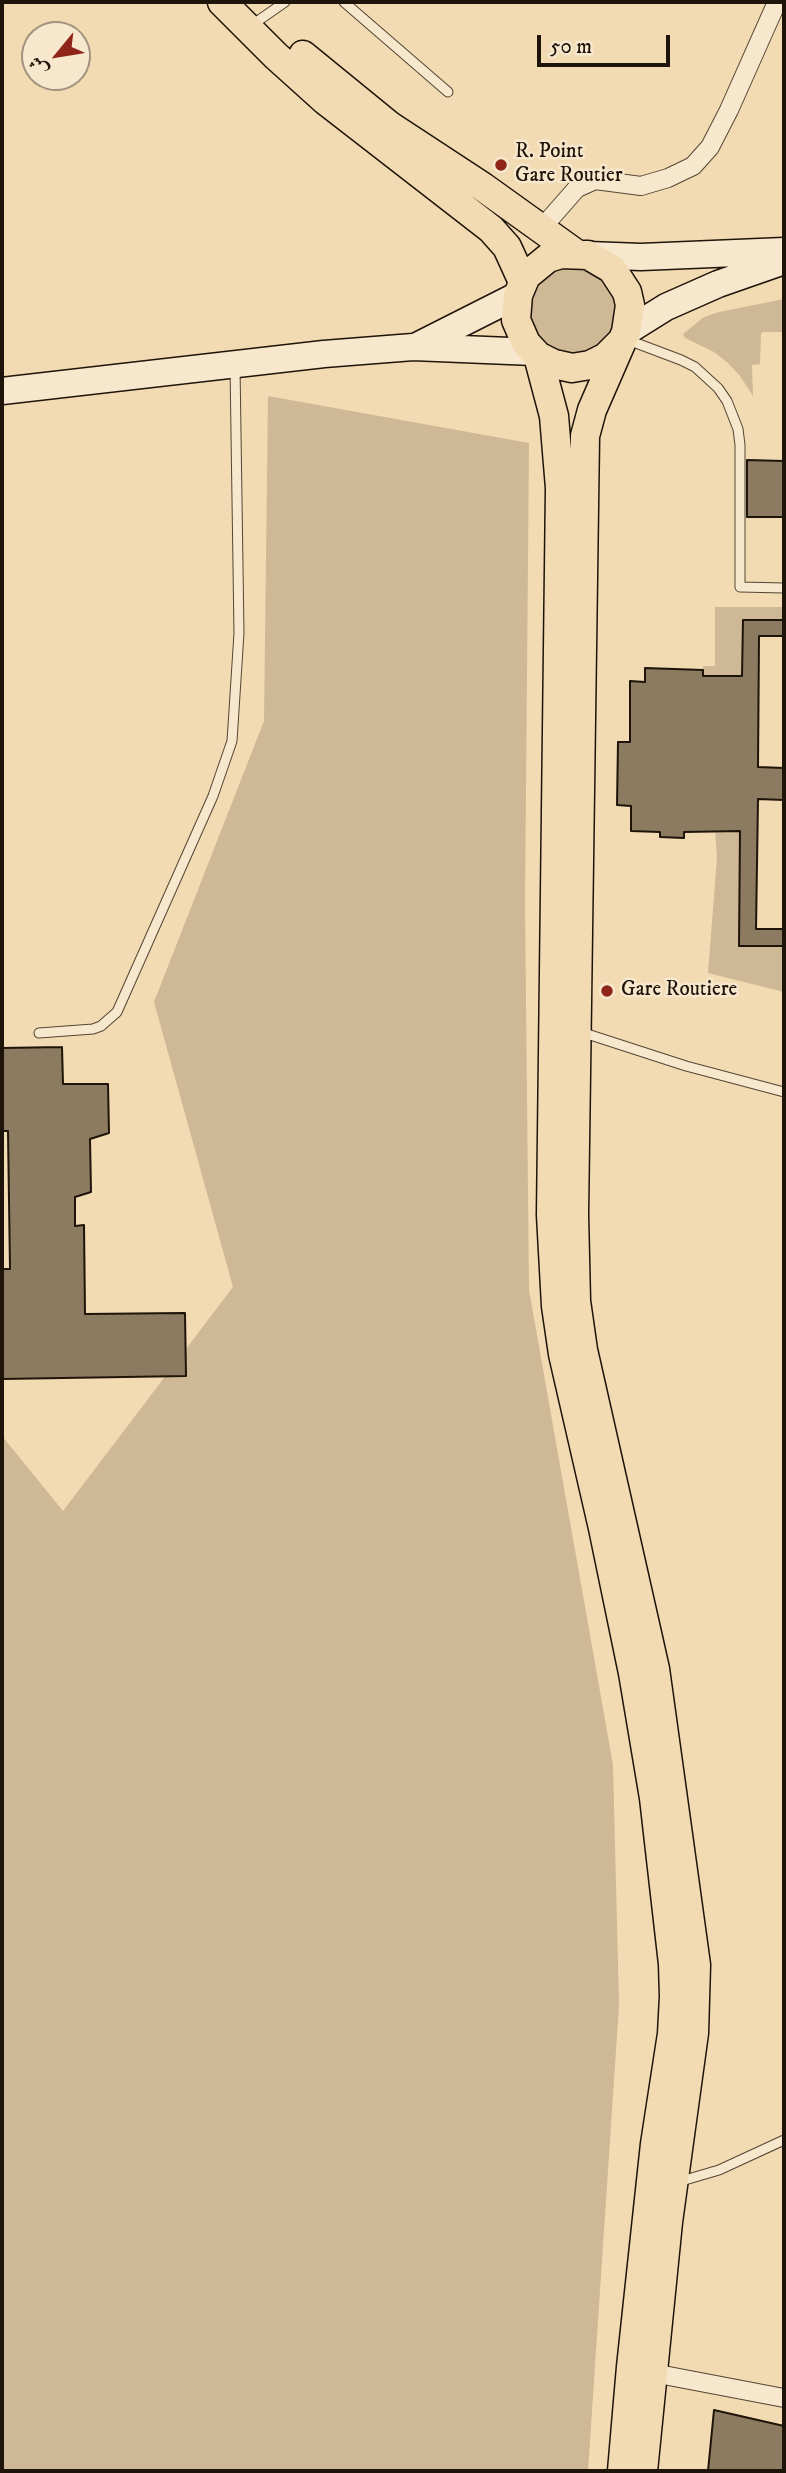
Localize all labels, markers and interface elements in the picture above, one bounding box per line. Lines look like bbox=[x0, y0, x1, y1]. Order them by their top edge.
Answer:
north arrow bbox=[21, 21, 91, 91]
scale bar bbox=[541, 21, 674, 65]
text: 50 m bbox=[550, 34, 592, 60]
text: ش bbox=[24, 52, 54, 80]
place label: R. Point Gare Routier bbox=[515, 140, 622, 190]
marker: R. Point Gare Routier bbox=[493, 157, 509, 173]
place label: Gare Routiere bbox=[621, 978, 737, 1004]
marker: Gare Routiere bbox=[599, 983, 615, 999]

